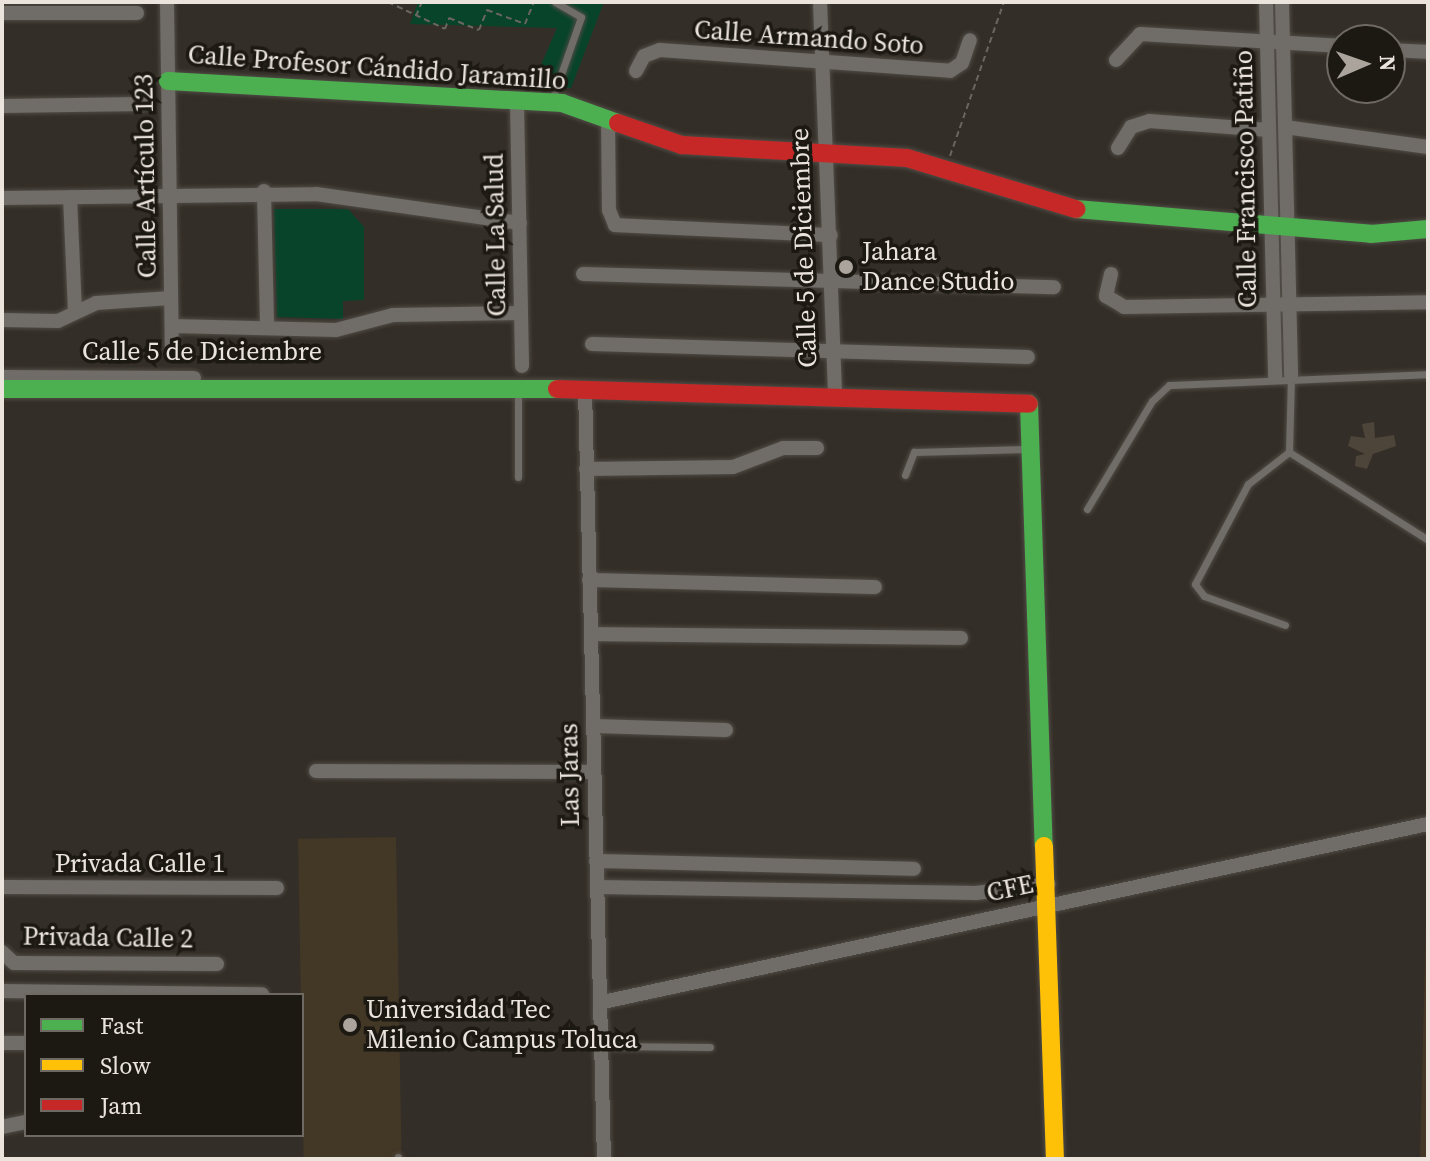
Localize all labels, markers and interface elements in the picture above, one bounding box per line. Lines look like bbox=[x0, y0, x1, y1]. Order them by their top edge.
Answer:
street label: Calle Armando Soto bbox=[693, 14, 925, 62]
north arrow bbox=[1326, 24, 1406, 104]
street label: Calle Profesor Cándido Jaramillo bbox=[187, 39, 567, 97]
street label: Calle Francisco Patiño bbox=[1228, 50, 1264, 308]
text: N bbox=[1373, 55, 1403, 72]
street label: Calle Artículo 123 bbox=[129, 74, 163, 278]
street label: Calle 5 de Diciembre bbox=[784, 128, 824, 368]
street label: Calle La Salud bbox=[479, 153, 513, 317]
place label: Jahara Dance Studio bbox=[862, 236, 1014, 298]
marker: Jahara Dance Studio bbox=[837, 258, 855, 276]
street label: Calle 5 de Diciembre bbox=[82, 336, 322, 368]
street label: Las Jaras bbox=[553, 723, 587, 827]
street label: Privada Calle 1 bbox=[55, 848, 225, 880]
street label: CFE bbox=[984, 869, 1036, 909]
street label: Privada Calle 2 bbox=[22, 921, 194, 955]
legend bbox=[24, 993, 304, 1137]
place label: Universidad Tec Milenio Campus Toluca bbox=[366, 994, 638, 1056]
text: Fast bbox=[100, 1009, 143, 1042]
marker: Universidad Tec Milenio Campus Toluca bbox=[341, 1016, 359, 1034]
text: Slow bbox=[100, 1049, 151, 1082]
text: Jam bbox=[100, 1089, 142, 1122]

